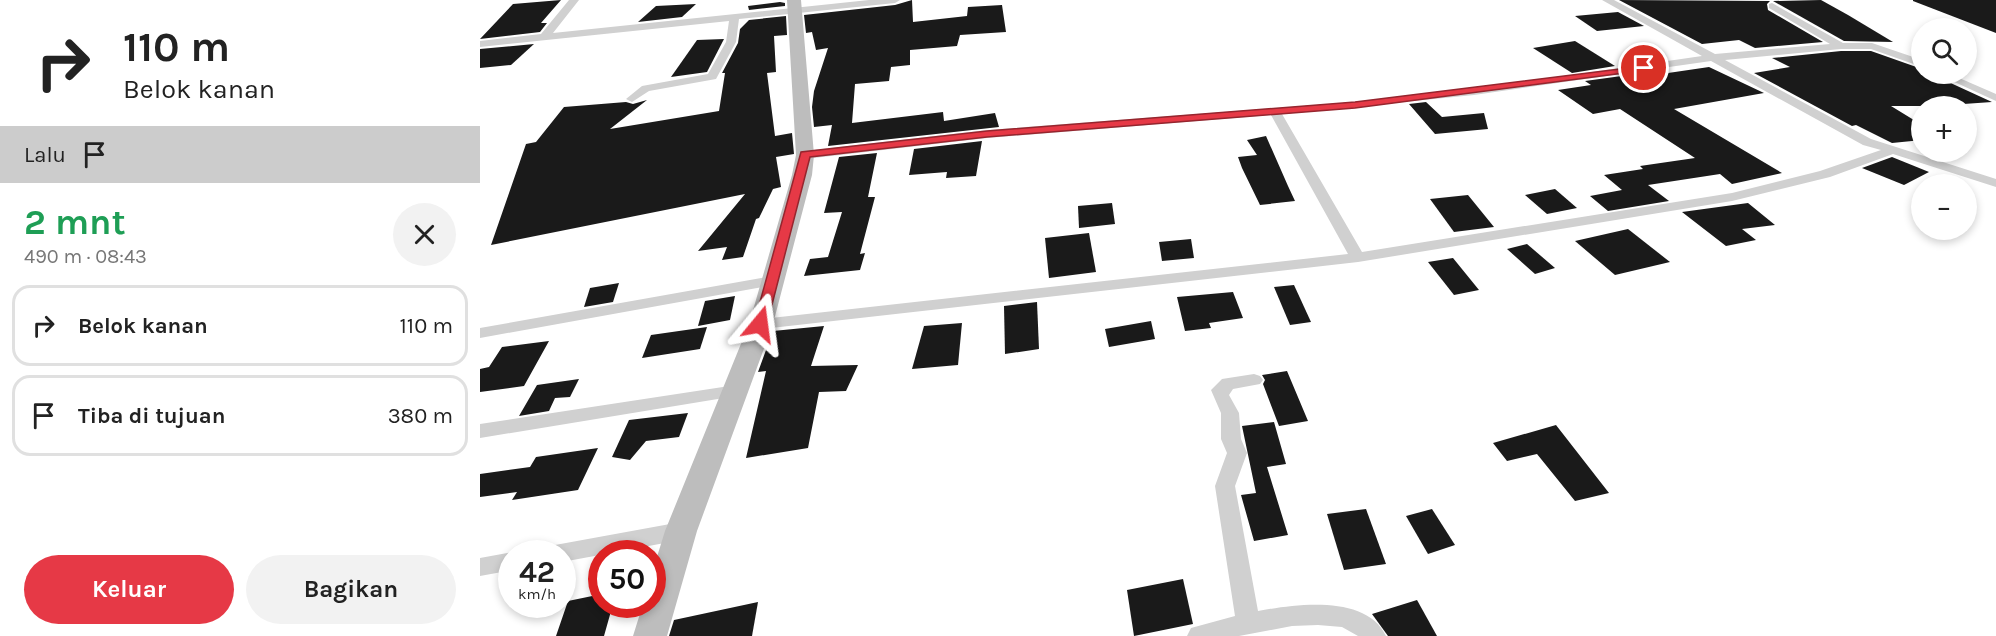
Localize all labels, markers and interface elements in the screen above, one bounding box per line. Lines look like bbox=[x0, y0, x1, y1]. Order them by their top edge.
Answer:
map controls bbox=[1911, 18, 1977, 240]
button: search bbox=[1911, 18, 1977, 84]
text: 110 m bbox=[123, 22, 230, 72]
icon: right bbox=[24, 24, 102, 102]
pin bbox=[1618, 42, 1669, 93]
icon: arrive bbox=[1627, 51, 1660, 84]
text: Belok kanan bbox=[123, 73, 275, 105]
button: + bbox=[1911, 96, 1977, 162]
icon: arrive bbox=[78, 138, 111, 171]
text: Lalu bbox=[24, 142, 66, 168]
button: − bbox=[1911, 174, 1977, 240]
text: 2 mnt bbox=[24, 201, 126, 243]
button: close bbox=[393, 203, 456, 266]
text: 490 m · 08:43 bbox=[24, 245, 147, 268]
position arrow bbox=[728, 292, 792, 356]
icon: right bbox=[27, 309, 60, 342]
text: Belok kanan bbox=[78, 313, 208, 339]
text: 110 m bbox=[400, 313, 453, 339]
icon: arrive bbox=[27, 399, 60, 432]
text: Tiba di tujuan bbox=[78, 403, 225, 429]
text: 380 m bbox=[388, 403, 453, 429]
speed limit sign: 50 bbox=[588, 540, 666, 618]
text: 42 bbox=[519, 554, 555, 590]
button: Keluar bbox=[24, 555, 234, 624]
button: Bagikan bbox=[246, 555, 456, 624]
text: km/h bbox=[518, 585, 556, 603]

